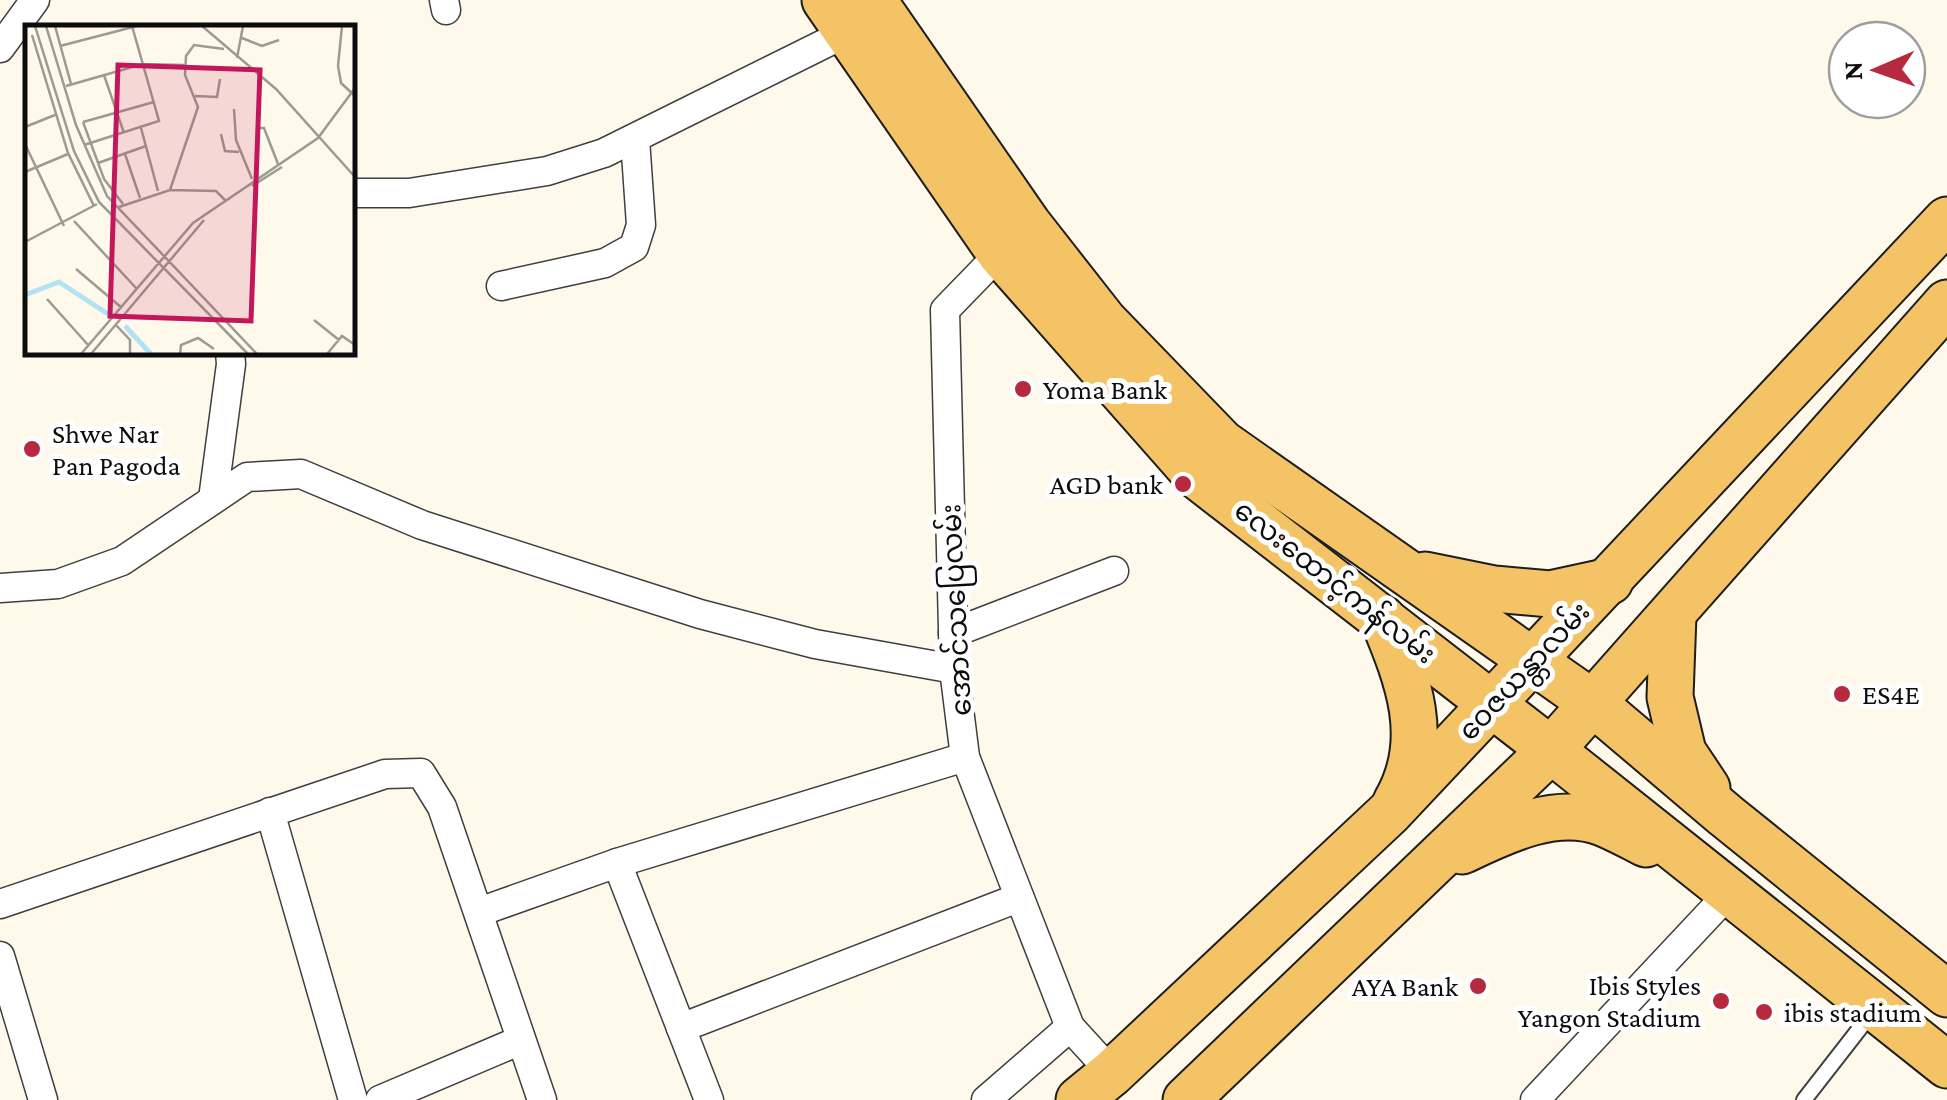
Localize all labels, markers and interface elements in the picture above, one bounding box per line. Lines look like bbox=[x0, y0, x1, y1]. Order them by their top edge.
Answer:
north arrow bbox=[1827, 20, 1927, 120]
inset map bbox=[25, 25, 355, 355]
text: N bbox=[1837, 61, 1868, 81]
place label: Yoma Bank bbox=[1043, 374, 1168, 405]
marker: Yoma Bank bbox=[1012, 378, 1034, 400]
place label: Shwe Nar Pan Pagoda bbox=[52, 418, 181, 481]
marker: Shwe Nar Pan Pagoda bbox=[21, 438, 43, 460]
place label: AGD bank bbox=[1050, 469, 1164, 500]
marker: AGD bank bbox=[1172, 473, 1194, 495]
street label: လေးထောင့်ကန်လမ်း bbox=[1224, 492, 1443, 675]
street label: အောင်သပြေလမ်း bbox=[932, 503, 984, 717]
street label: ဝေဇယန္တာလမ်း bbox=[1450, 594, 1601, 751]
place label: ES4E bbox=[1862, 679, 1920, 710]
marker: ES4E bbox=[1831, 683, 1853, 705]
place label: Ibis Styles Yangon Stadium bbox=[1518, 970, 1701, 1033]
place label: AYA Bank bbox=[1352, 971, 1459, 1002]
marker: AYA Bank bbox=[1467, 975, 1489, 997]
marker: Ibis Styles Yangon Stadium bbox=[1710, 990, 1732, 1012]
place label: ibis stadium bbox=[1784, 997, 1922, 1028]
marker: ibis stadium bbox=[1753, 1001, 1775, 1023]

